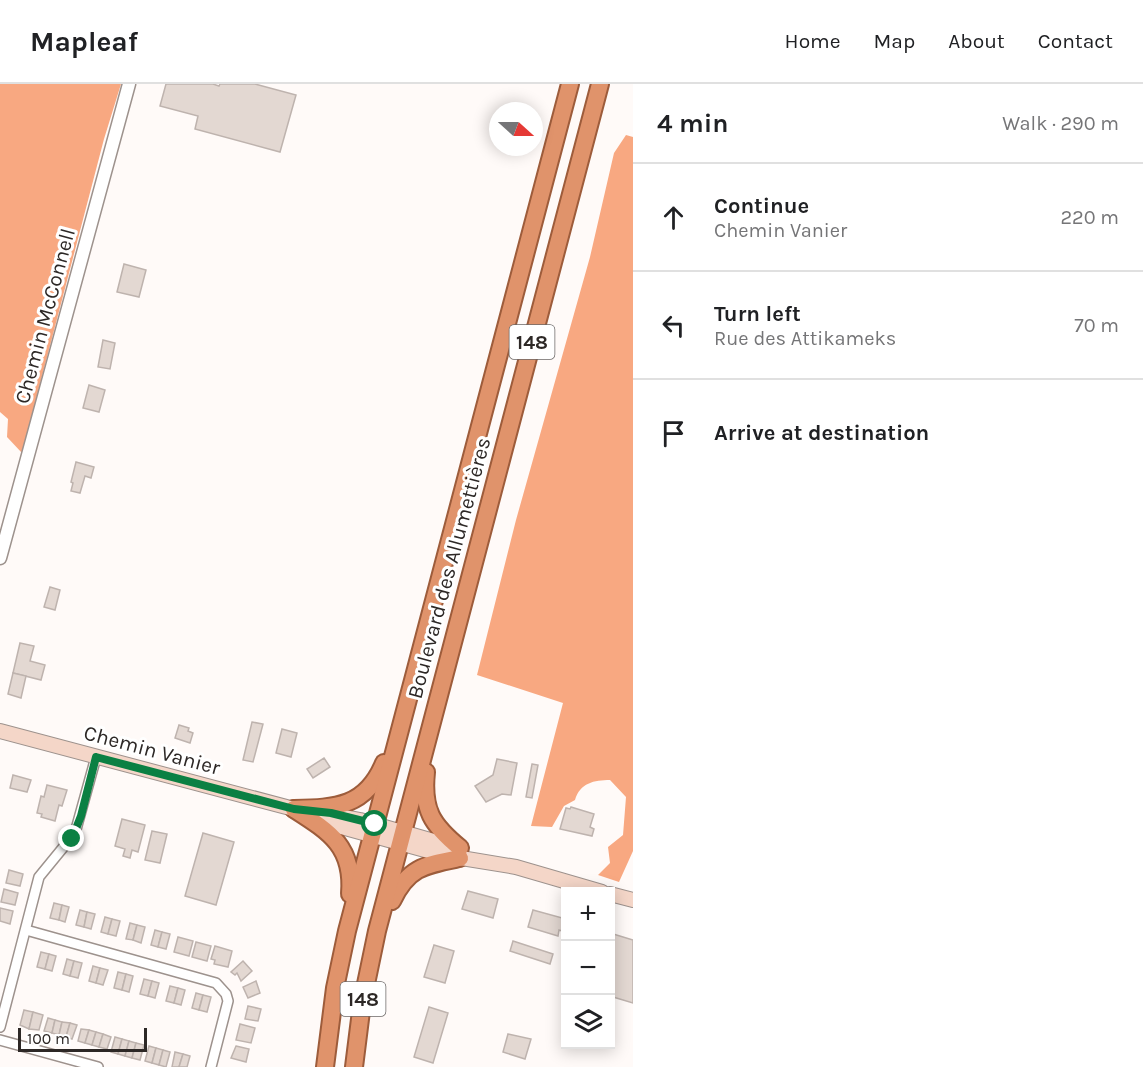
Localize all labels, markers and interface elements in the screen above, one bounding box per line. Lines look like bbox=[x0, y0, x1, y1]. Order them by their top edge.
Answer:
text: Mapleaf bbox=[30, 25, 138, 58]
text: Home bbox=[785, 29, 841, 53]
text: Map bbox=[874, 29, 915, 53]
text: About bbox=[948, 29, 1005, 53]
text: Contact bbox=[1038, 29, 1113, 53]
north arrow bbox=[489, 102, 543, 156]
text: 4 min bbox=[657, 108, 728, 139]
text: Walk · 290 m bbox=[1002, 112, 1119, 135]
text: Continue bbox=[714, 193, 809, 219]
icon: ahead bbox=[657, 201, 690, 234]
text: 220 m bbox=[1060, 206, 1119, 229]
text: Chemin Vanier bbox=[714, 219, 847, 242]
street label: Chemin McConnell bbox=[10, 226, 80, 406]
text: Turn left bbox=[714, 301, 801, 327]
icon: left bbox=[657, 309, 690, 342]
text: 70 m bbox=[1074, 314, 1119, 337]
road number: 148 bbox=[510, 325, 554, 359]
text: Rue des Attikameks bbox=[714, 327, 896, 350]
icon: arrive bbox=[657, 417, 690, 450]
text: Arrive at destination bbox=[714, 420, 929, 446]
street label: Boulevard des Allumettières bbox=[403, 435, 495, 701]
street label: Chemin Vanier bbox=[81, 720, 223, 780]
route start bbox=[361, 810, 387, 836]
route end bbox=[58, 825, 84, 851]
map controls bbox=[561, 887, 615, 1049]
button: + bbox=[561, 887, 615, 941]
button: − bbox=[561, 941, 615, 995]
road number: 148 bbox=[340, 982, 386, 1016]
button: layers bbox=[561, 995, 615, 1049]
scale bar bbox=[18, 1025, 147, 1052]
text: 100 m bbox=[27, 1029, 70, 1048]

